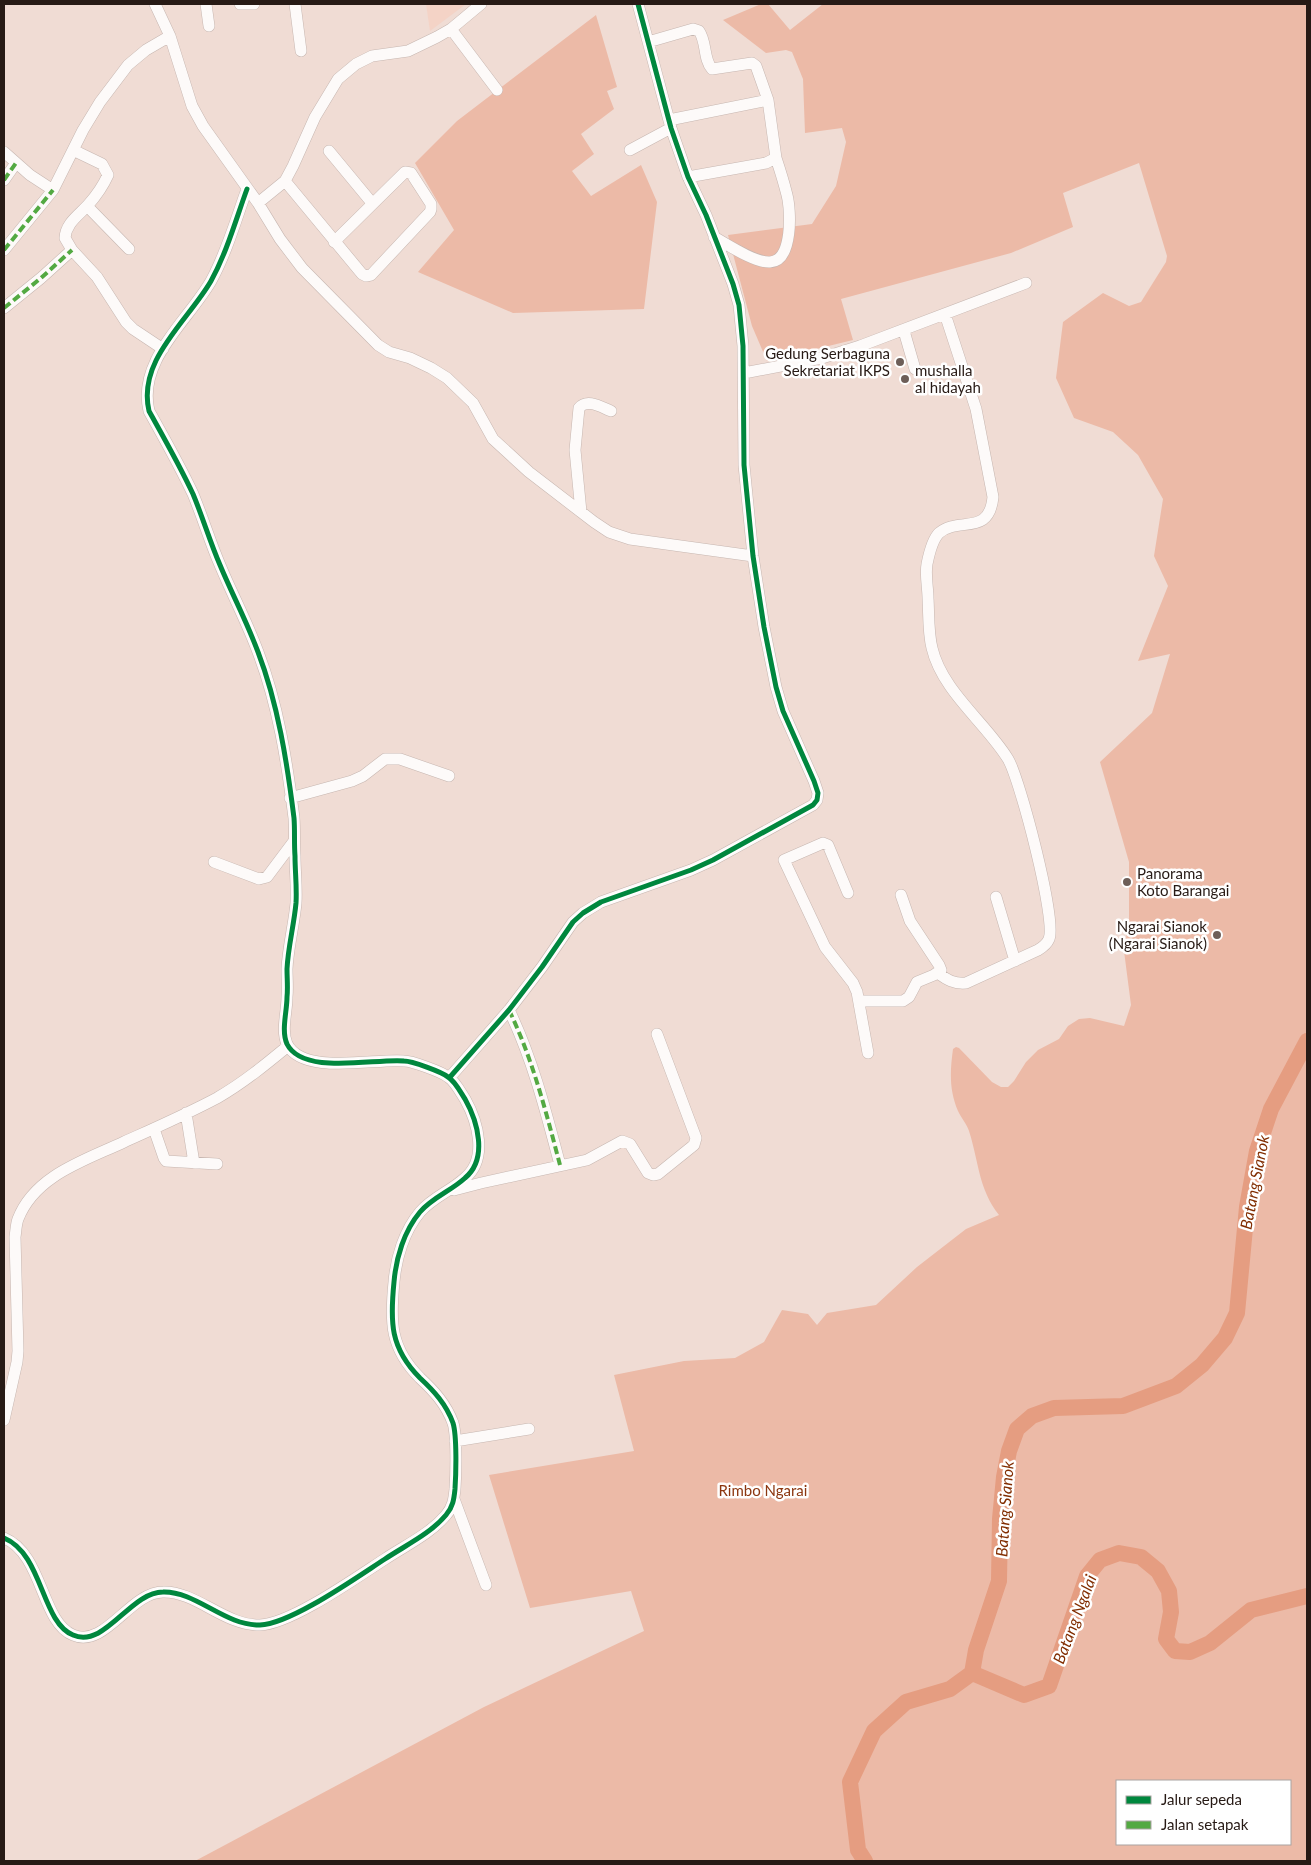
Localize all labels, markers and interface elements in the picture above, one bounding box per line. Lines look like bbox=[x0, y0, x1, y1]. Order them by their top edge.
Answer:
place label: Gedung Serbaguna Sekretariat IKPS bbox=[765, 344, 890, 379]
marker: Gedung Serbaguna Sekretariat IKPS bbox=[894, 356, 906, 368]
place label: mushalla al hidayah bbox=[915, 361, 981, 396]
marker: mushalla al hidayah bbox=[899, 373, 911, 385]
place label: Panorama Koto Barangai bbox=[1137, 864, 1229, 899]
marker: Panorama Koto Barangai bbox=[1121, 876, 1133, 888]
place label: Ngarai Sianok (Ngarai Sianok) bbox=[1109, 917, 1207, 952]
marker: Ngarai Sianok (Ngarai Sianok) bbox=[1211, 929, 1223, 941]
water label: Batang Sianok bbox=[1236, 1133, 1273, 1231]
water label: Batang Sianok bbox=[991, 1460, 1017, 1557]
park label: Rimbo Ngarai bbox=[719, 1481, 807, 1499]
water label: Batang Ngalai bbox=[1048, 1572, 1100, 1666]
legend bbox=[1116, 1780, 1291, 1845]
text: Jalur sepeda bbox=[1161, 1790, 1242, 1808]
text: Jalan setapak bbox=[1161, 1815, 1249, 1833]

